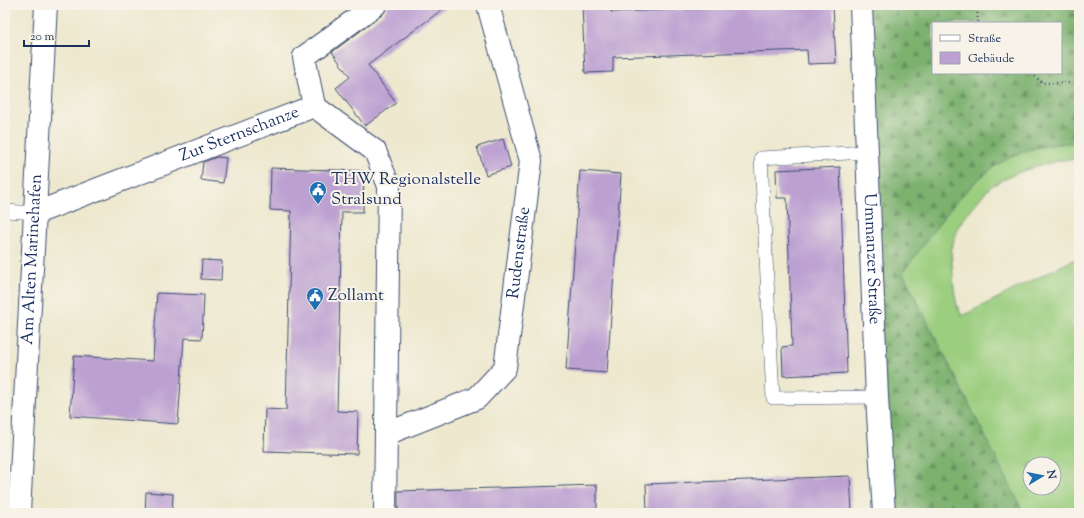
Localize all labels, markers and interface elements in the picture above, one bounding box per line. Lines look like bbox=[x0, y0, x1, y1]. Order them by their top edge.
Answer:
scale bar bbox=[24, 22, 89, 48]
legend bbox=[932, 22, 1062, 74]
text: 20 m bbox=[30, 28, 55, 46]
text: Straße bbox=[968, 30, 1002, 48]
text: Gebäude bbox=[968, 50, 1015, 68]
street label: Zur Sternschanze bbox=[176, 101, 303, 169]
place label: THW Regionalstelle Stralsund bbox=[331, 168, 481, 212]
street label: Am Alten Marinehafen bbox=[16, 173, 49, 345]
public building icon: THW Regionalstelle Stralsund bbox=[308, 180, 328, 205]
street label: Ummanzer Straße bbox=[857, 193, 886, 325]
street label: Rudenstraße bbox=[502, 205, 537, 300]
place label: Zollamt bbox=[328, 284, 384, 308]
public building icon: Zollamt bbox=[305, 286, 325, 311]
north arrow bbox=[1022, 456, 1062, 496]
text: N bbox=[1042, 468, 1060, 480]

